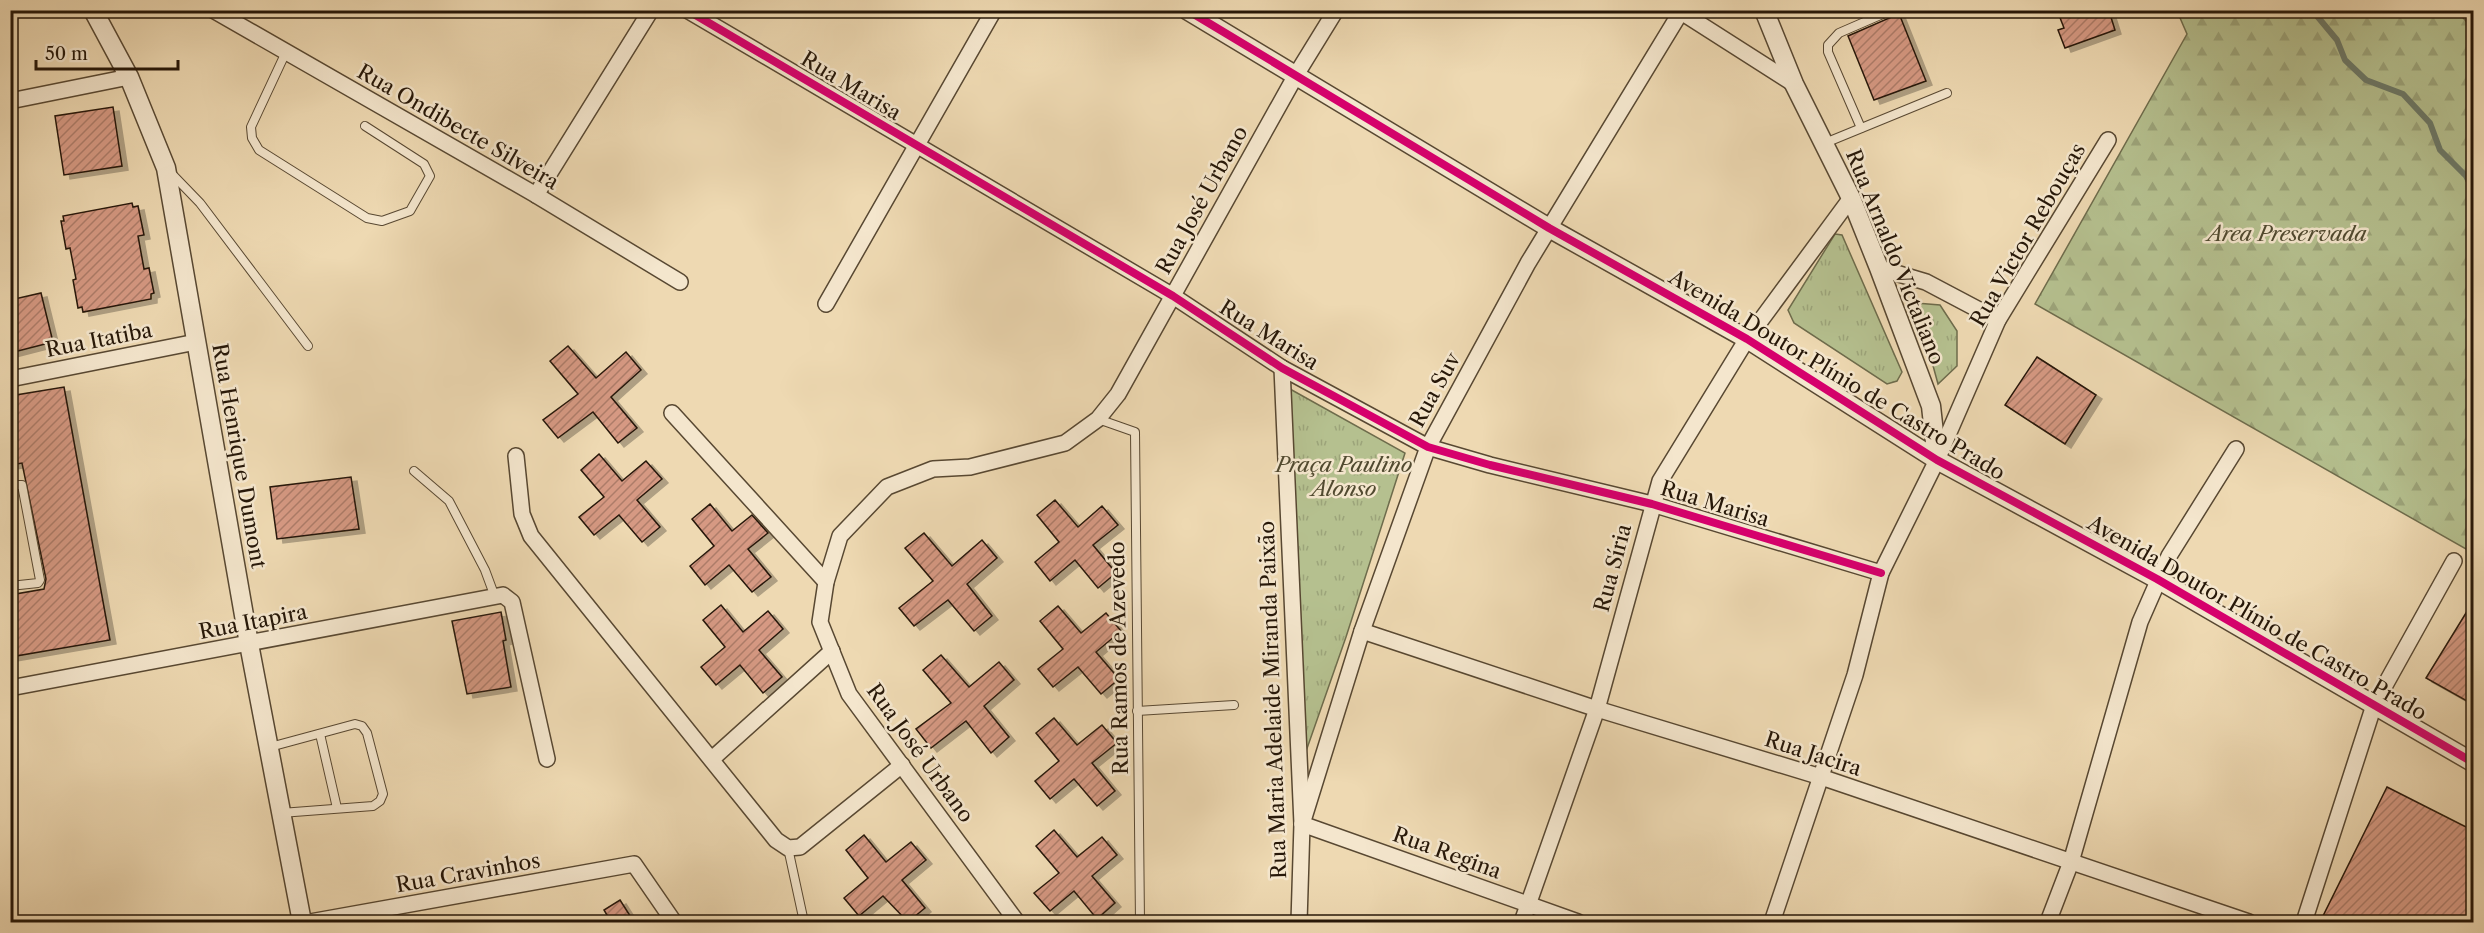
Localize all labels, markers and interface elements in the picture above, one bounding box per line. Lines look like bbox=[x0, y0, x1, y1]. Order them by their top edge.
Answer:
scale bar bbox=[36, 33, 178, 71]
text: 50 m bbox=[45, 43, 88, 65]
street label: Rua Marisa bbox=[797, 46, 907, 126]
street label: Rua Ondibecte Silveira bbox=[353, 59, 564, 195]
street label: Rua José Urbano bbox=[1151, 121, 1253, 278]
street label: Rua Victor Rebouças bbox=[1965, 139, 2090, 331]
street label: Rua Arnaldo Victaliano bbox=[1841, 146, 1950, 368]
park label: Area Preservada bbox=[2204, 221, 2367, 246]
street label: Avenida Doutor Plínio de Castro Prado bbox=[1664, 264, 2010, 485]
street label: Rua Marisa bbox=[1215, 294, 1324, 375]
street label: Rua Itatiba bbox=[43, 317, 155, 362]
street label: Rua Henrique Dumont bbox=[207, 341, 272, 571]
street label: Rua Suv bbox=[1404, 348, 1466, 431]
park label: Praça Paulino Alonso bbox=[1274, 452, 1413, 501]
street label: Rua Marisa bbox=[1658, 475, 1773, 532]
street label: Avenida Doutor Plínio de Castro Prado bbox=[2082, 509, 2431, 725]
street label: Rua Síria bbox=[1589, 520, 1636, 615]
street label: Rua Maria Adelaide Miranda Paixão bbox=[1254, 521, 1291, 880]
street label: Rua Ramos de Azevedo bbox=[1104, 541, 1133, 775]
street label: Rua Itapira bbox=[197, 599, 310, 644]
street label: Rua José Urbano bbox=[862, 678, 979, 827]
street label: Rua Jacira bbox=[1762, 726, 1866, 781]
street label: Rua Regina bbox=[1390, 821, 1506, 884]
street label: Rua Cravinhos bbox=[394, 848, 542, 898]

